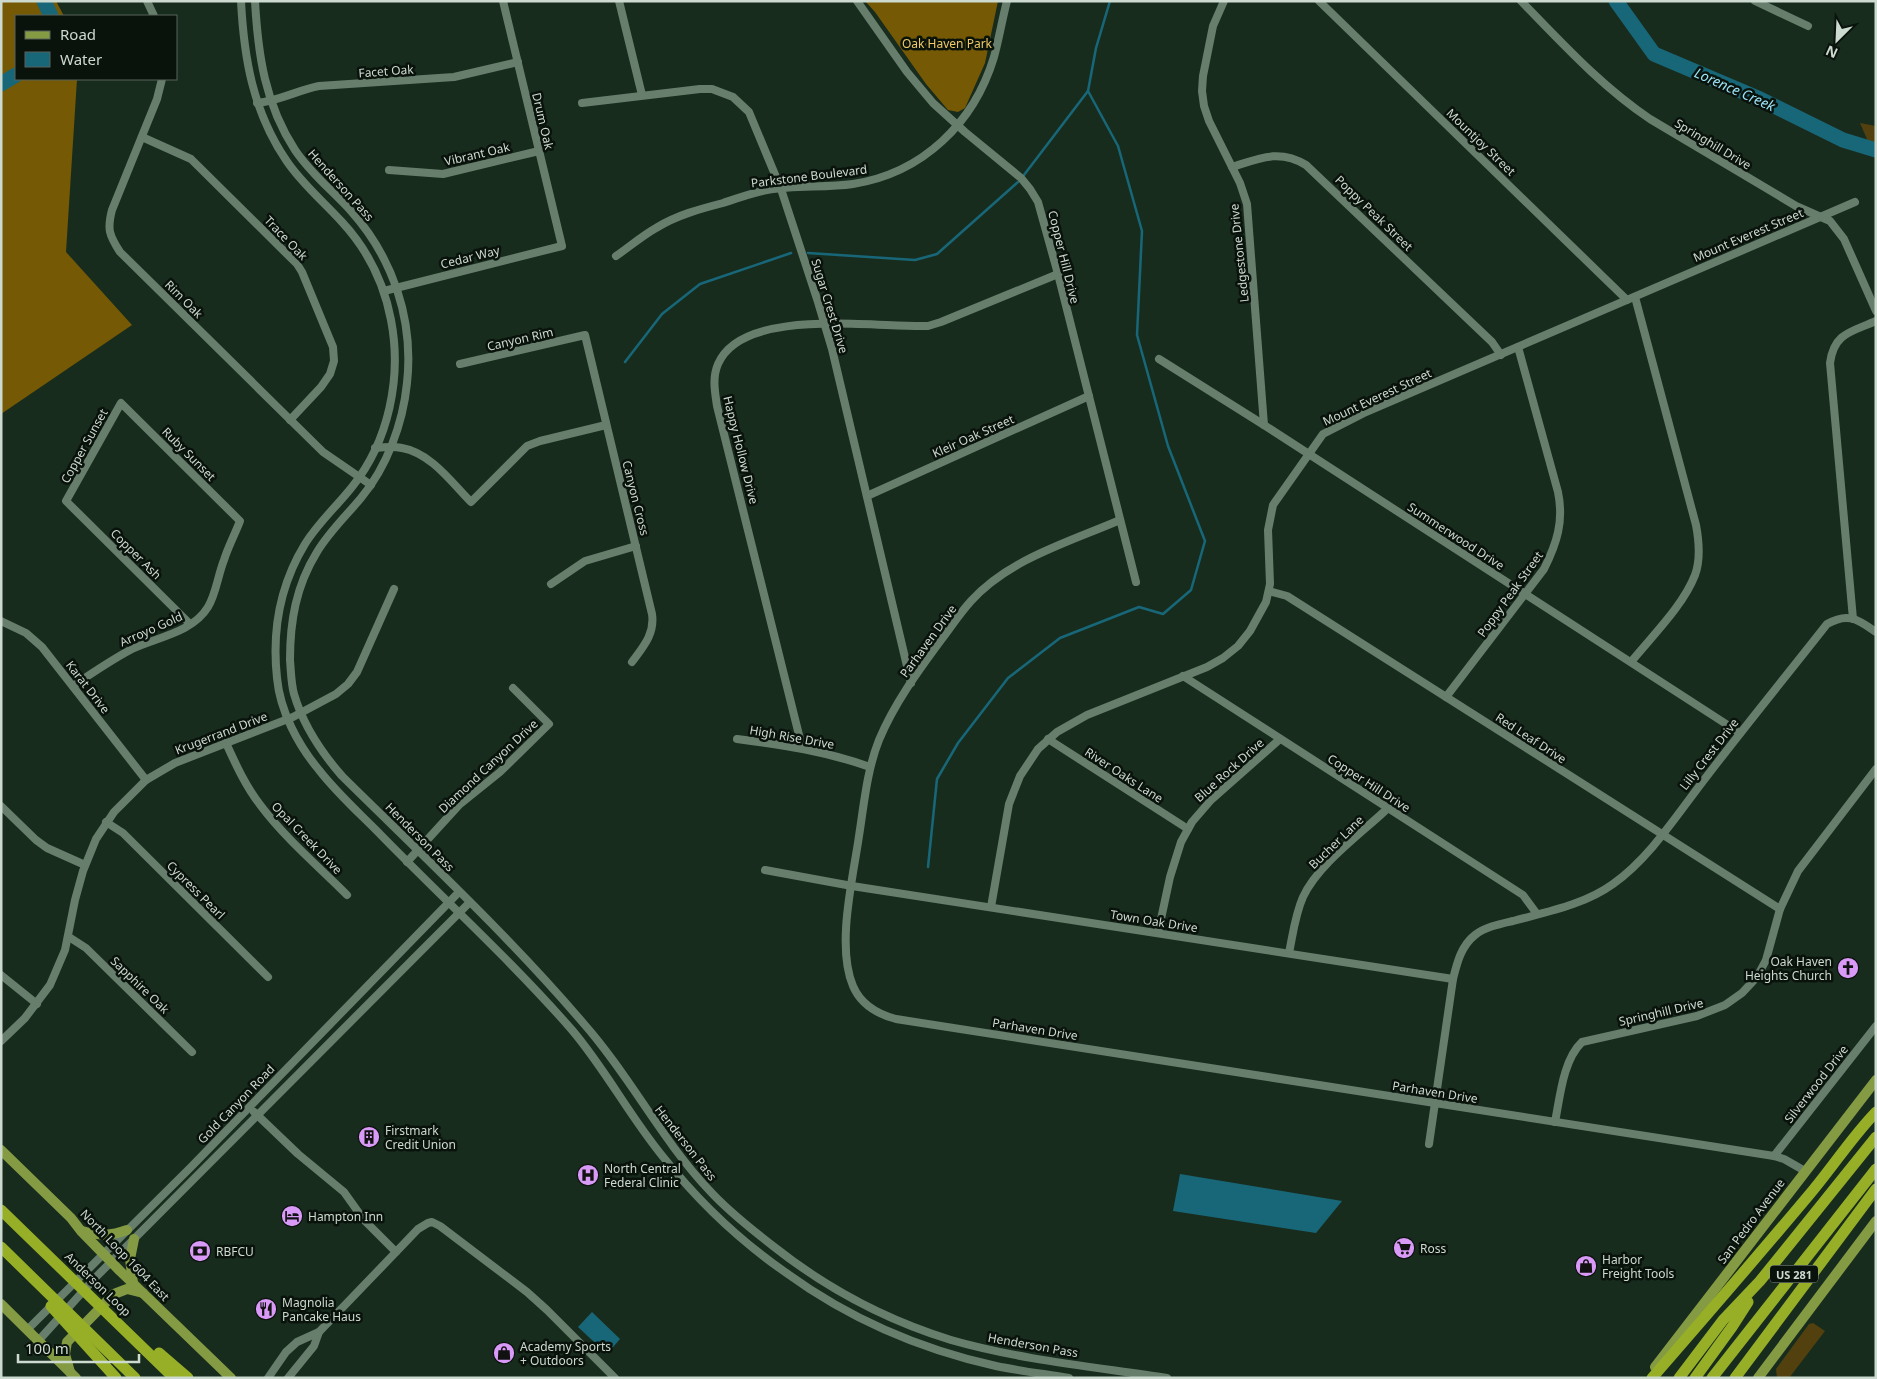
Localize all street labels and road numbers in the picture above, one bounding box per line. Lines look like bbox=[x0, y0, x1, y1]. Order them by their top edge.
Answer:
street label: Facet Oak bbox=[358, 61, 415, 81]
street label: Drum Oak bbox=[528, 91, 558, 152]
street label: Mountjoy Street bbox=[1443, 105, 1520, 180]
street label: Springhill Drive bbox=[1672, 114, 1755, 174]
street label: Vibrant Oak bbox=[443, 138, 512, 170]
street label: Henderson Pass bbox=[304, 145, 378, 225]
street label: Parkstone Boulevard bbox=[750, 160, 868, 192]
street label: Poppy Peak Street bbox=[1331, 171, 1417, 255]
street label: Ledgestone Drive bbox=[1225, 203, 1253, 303]
street label: Mount Everest Street bbox=[1690, 204, 1806, 266]
street label: Copper Hill Drive bbox=[1044, 209, 1084, 306]
street label: Trace Oak bbox=[261, 212, 312, 264]
street label: Cedar Way bbox=[439, 241, 502, 273]
street label: Sugar Crest Drive bbox=[808, 257, 853, 356]
street label: Rim Oak bbox=[161, 276, 207, 322]
street label: Canyon Rim bbox=[485, 323, 555, 355]
street label: Mount Everest Street bbox=[1320, 364, 1435, 430]
street label: Happy Hollow Drive bbox=[719, 394, 763, 506]
street label: Copper Sunset bbox=[57, 405, 112, 486]
street label: Kleir Oak Street bbox=[930, 410, 1017, 462]
street label: Ruby Sunset bbox=[158, 423, 220, 485]
street label: Canyon Cross bbox=[618, 459, 654, 538]
street label: Summerwood Drive bbox=[1404, 498, 1508, 574]
street label: Copper Ash bbox=[107, 525, 165, 583]
street label: Poppy Peak Street bbox=[1473, 547, 1547, 640]
street label: Parhaven Drive bbox=[896, 601, 960, 681]
street label: Arroyo Gold bbox=[117, 608, 185, 650]
street label: Karat Drive bbox=[62, 657, 114, 717]
street label: Krugerrand Drive bbox=[172, 707, 270, 758]
street label: Red Leaf Drive bbox=[1492, 709, 1570, 767]
street label: Lilly Crest Drive bbox=[1676, 714, 1743, 793]
street label: Diamond Canyon Drive bbox=[435, 715, 542, 817]
street label: High Rise Drive bbox=[748, 721, 836, 753]
street label: Blue Rock Drive bbox=[1191, 734, 1268, 806]
street label: River Oaks Lane bbox=[1082, 743, 1167, 807]
street label: Copper Hill Drive bbox=[1324, 750, 1414, 816]
street label: Opal Creek Drive bbox=[268, 798, 346, 878]
street label: Henderson Pass bbox=[382, 799, 458, 875]
street label: Bucher Lane bbox=[1305, 811, 1367, 873]
street label: Cypress Pearl bbox=[163, 857, 229, 923]
street label: Town Oak Drive bbox=[1109, 906, 1199, 936]
street label: Sapphire Oak bbox=[107, 953, 174, 1018]
street label: Springhill Drive bbox=[1617, 994, 1705, 1030]
street label: Parhaven Drive bbox=[991, 1014, 1079, 1044]
street label: Silverwood Drive bbox=[1780, 1041, 1852, 1127]
street label: Gold Canyon Road bbox=[194, 1061, 278, 1147]
street label: Parhaven Drive bbox=[1391, 1077, 1479, 1107]
street label: Henderson Pass bbox=[651, 1102, 721, 1184]
street label: San Pedro Avenue bbox=[1713, 1175, 1789, 1267]
street label: North Loop 1604 East bbox=[77, 1205, 174, 1305]
street label: Anderson Loop bbox=[61, 1248, 135, 1320]
road number: US 281 bbox=[1770, 1266, 1818, 1282]
street label: Henderson Pass bbox=[987, 1329, 1080, 1361]

